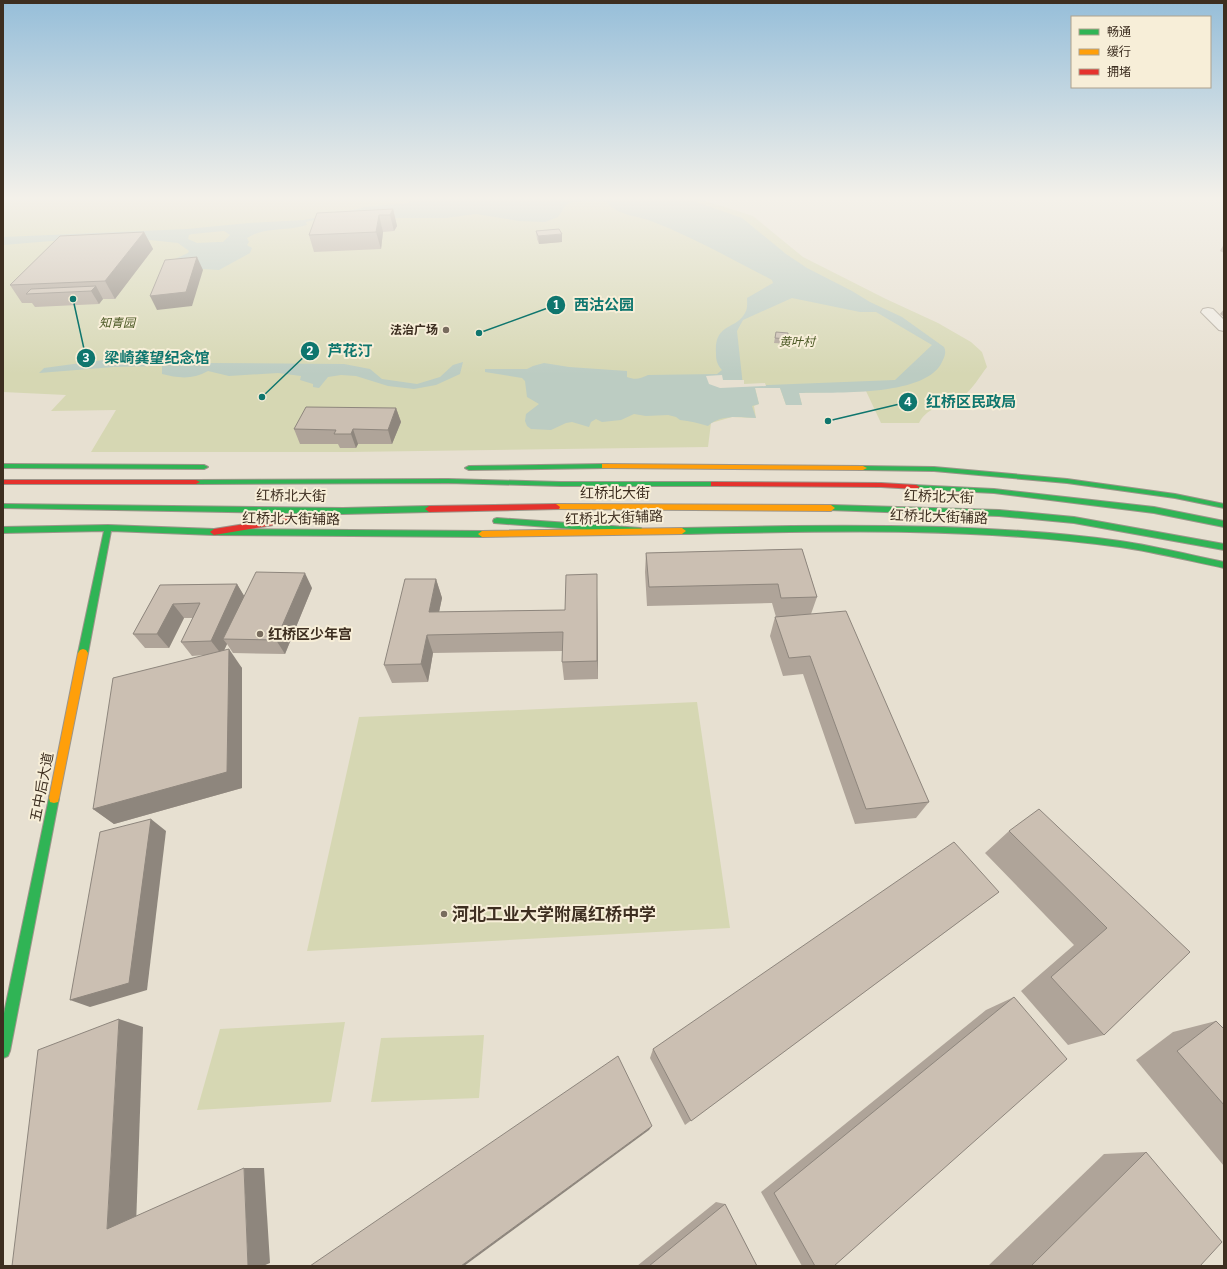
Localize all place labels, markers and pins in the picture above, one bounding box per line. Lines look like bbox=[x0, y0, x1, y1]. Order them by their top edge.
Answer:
callout: 西沽公园 bbox=[546, 291, 642, 318]
place label: 法治广场 bbox=[390, 323, 438, 337]
marker: 法治广场 bbox=[441, 325, 451, 335]
callout: 芦花汀 bbox=[300, 338, 381, 365]
callout: 梁崎龚望纪念馆 bbox=[76, 344, 217, 371]
callout: 红桥区民政局 bbox=[898, 389, 1024, 416]
place label: 红桥区少年宫 bbox=[268, 626, 352, 643]
marker: 红桥区少年宫 bbox=[255, 629, 265, 639]
place label: 河北工业大学附属红桥中学 bbox=[452, 904, 656, 925]
marker: 河北工业大学附属红桥中学 bbox=[439, 909, 449, 919]

